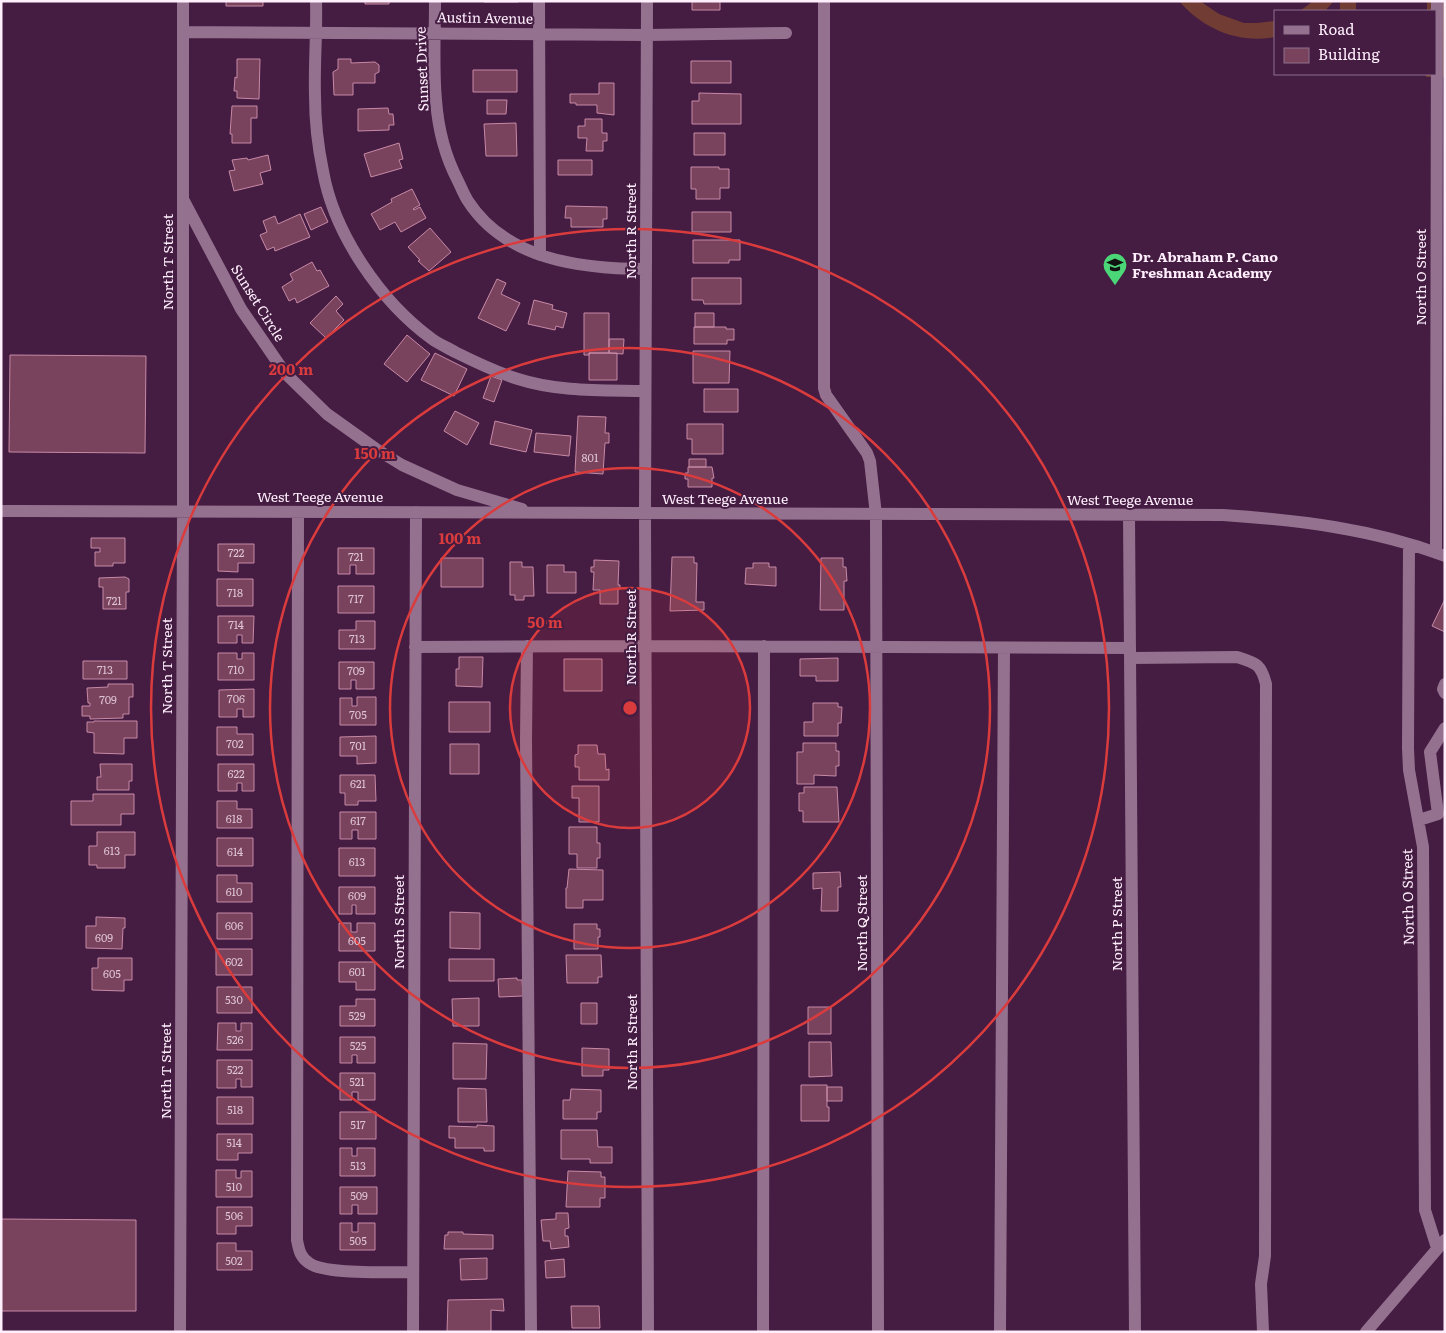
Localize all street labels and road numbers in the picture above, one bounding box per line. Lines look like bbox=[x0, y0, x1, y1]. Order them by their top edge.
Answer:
street label: Austin Avenue bbox=[437, 6, 533, 28]
street label: Sunset Drive bbox=[410, 26, 432, 112]
street label: North R Street bbox=[620, 182, 640, 279]
street label: North T Street bbox=[157, 213, 177, 310]
street label: North O Street bbox=[1410, 228, 1430, 325]
street label: Sunset Circle bbox=[227, 260, 291, 345]
street label: West Teege Avenue bbox=[257, 486, 383, 506]
street label: West Teege Avenue bbox=[662, 488, 788, 508]
street label: West Teege Avenue bbox=[1067, 489, 1193, 509]
street label: North R Street bbox=[620, 588, 640, 685]
street label: North T Street bbox=[156, 617, 176, 714]
street label: North O Street bbox=[1396, 848, 1418, 946]
street label: North S Street bbox=[388, 874, 408, 969]
street label: North Q Street bbox=[851, 874, 871, 971]
street label: North P Street bbox=[1106, 876, 1126, 971]
street label: North R Street bbox=[621, 993, 641, 1090]
street label: North T Street bbox=[155, 1022, 175, 1119]

